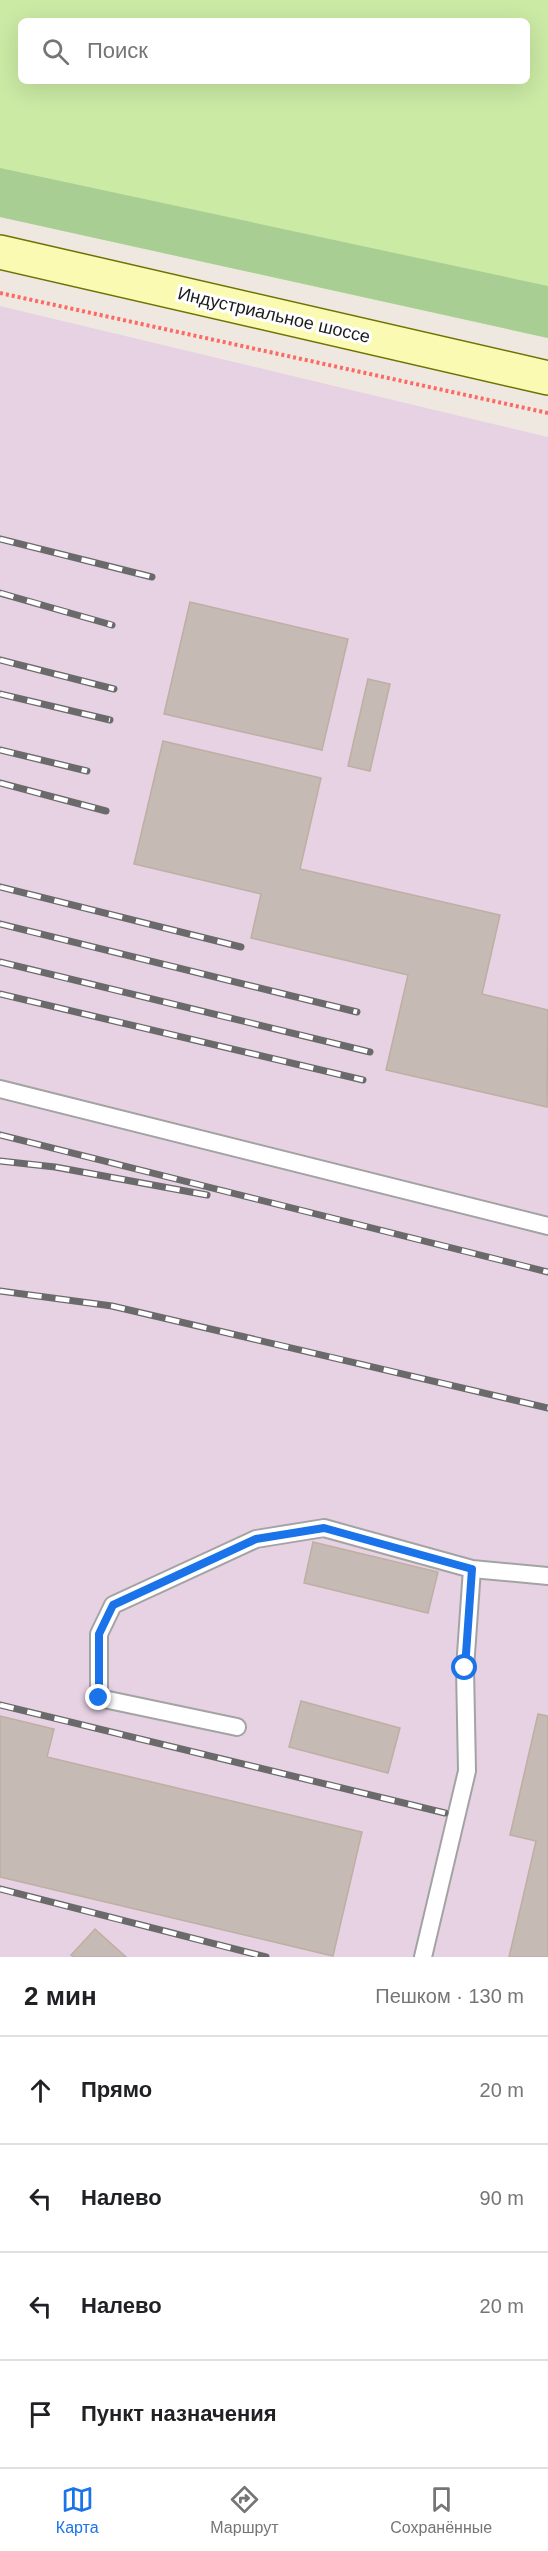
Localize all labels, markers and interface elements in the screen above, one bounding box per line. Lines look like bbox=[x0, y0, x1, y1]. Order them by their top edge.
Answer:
search box bbox=[18, 18, 530, 84]
icon: search bbox=[39, 35, 72, 68]
text: Поиск bbox=[87, 38, 148, 63]
street label: Индустриальное шоссе bbox=[176, 283, 372, 347]
route start bbox=[451, 1654, 477, 1680]
route end bbox=[85, 1684, 111, 1710]
text: 2 мин bbox=[24, 1981, 97, 2011]
text: Пешком · 130 m bbox=[375, 1985, 524, 2007]
icon: ahead bbox=[24, 2074, 57, 2107]
text: Прямо bbox=[81, 2077, 152, 2102]
text: 20 m bbox=[480, 2079, 524, 2101]
icon: left bbox=[24, 2182, 57, 2215]
text: Налево bbox=[81, 2185, 162, 2210]
text: 90 m bbox=[480, 2187, 524, 2209]
icon: left bbox=[24, 2290, 57, 2323]
text: Налево bbox=[81, 2293, 162, 2318]
text: 20 m bbox=[480, 2295, 524, 2317]
icon: arrive bbox=[24, 2398, 57, 2431]
text: Пункт назначения bbox=[81, 2401, 277, 2426]
tab: Карта bbox=[56, 2483, 99, 2537]
tab: Маршрут bbox=[210, 2483, 279, 2537]
tab: Сохранённые bbox=[390, 2483, 492, 2537]

